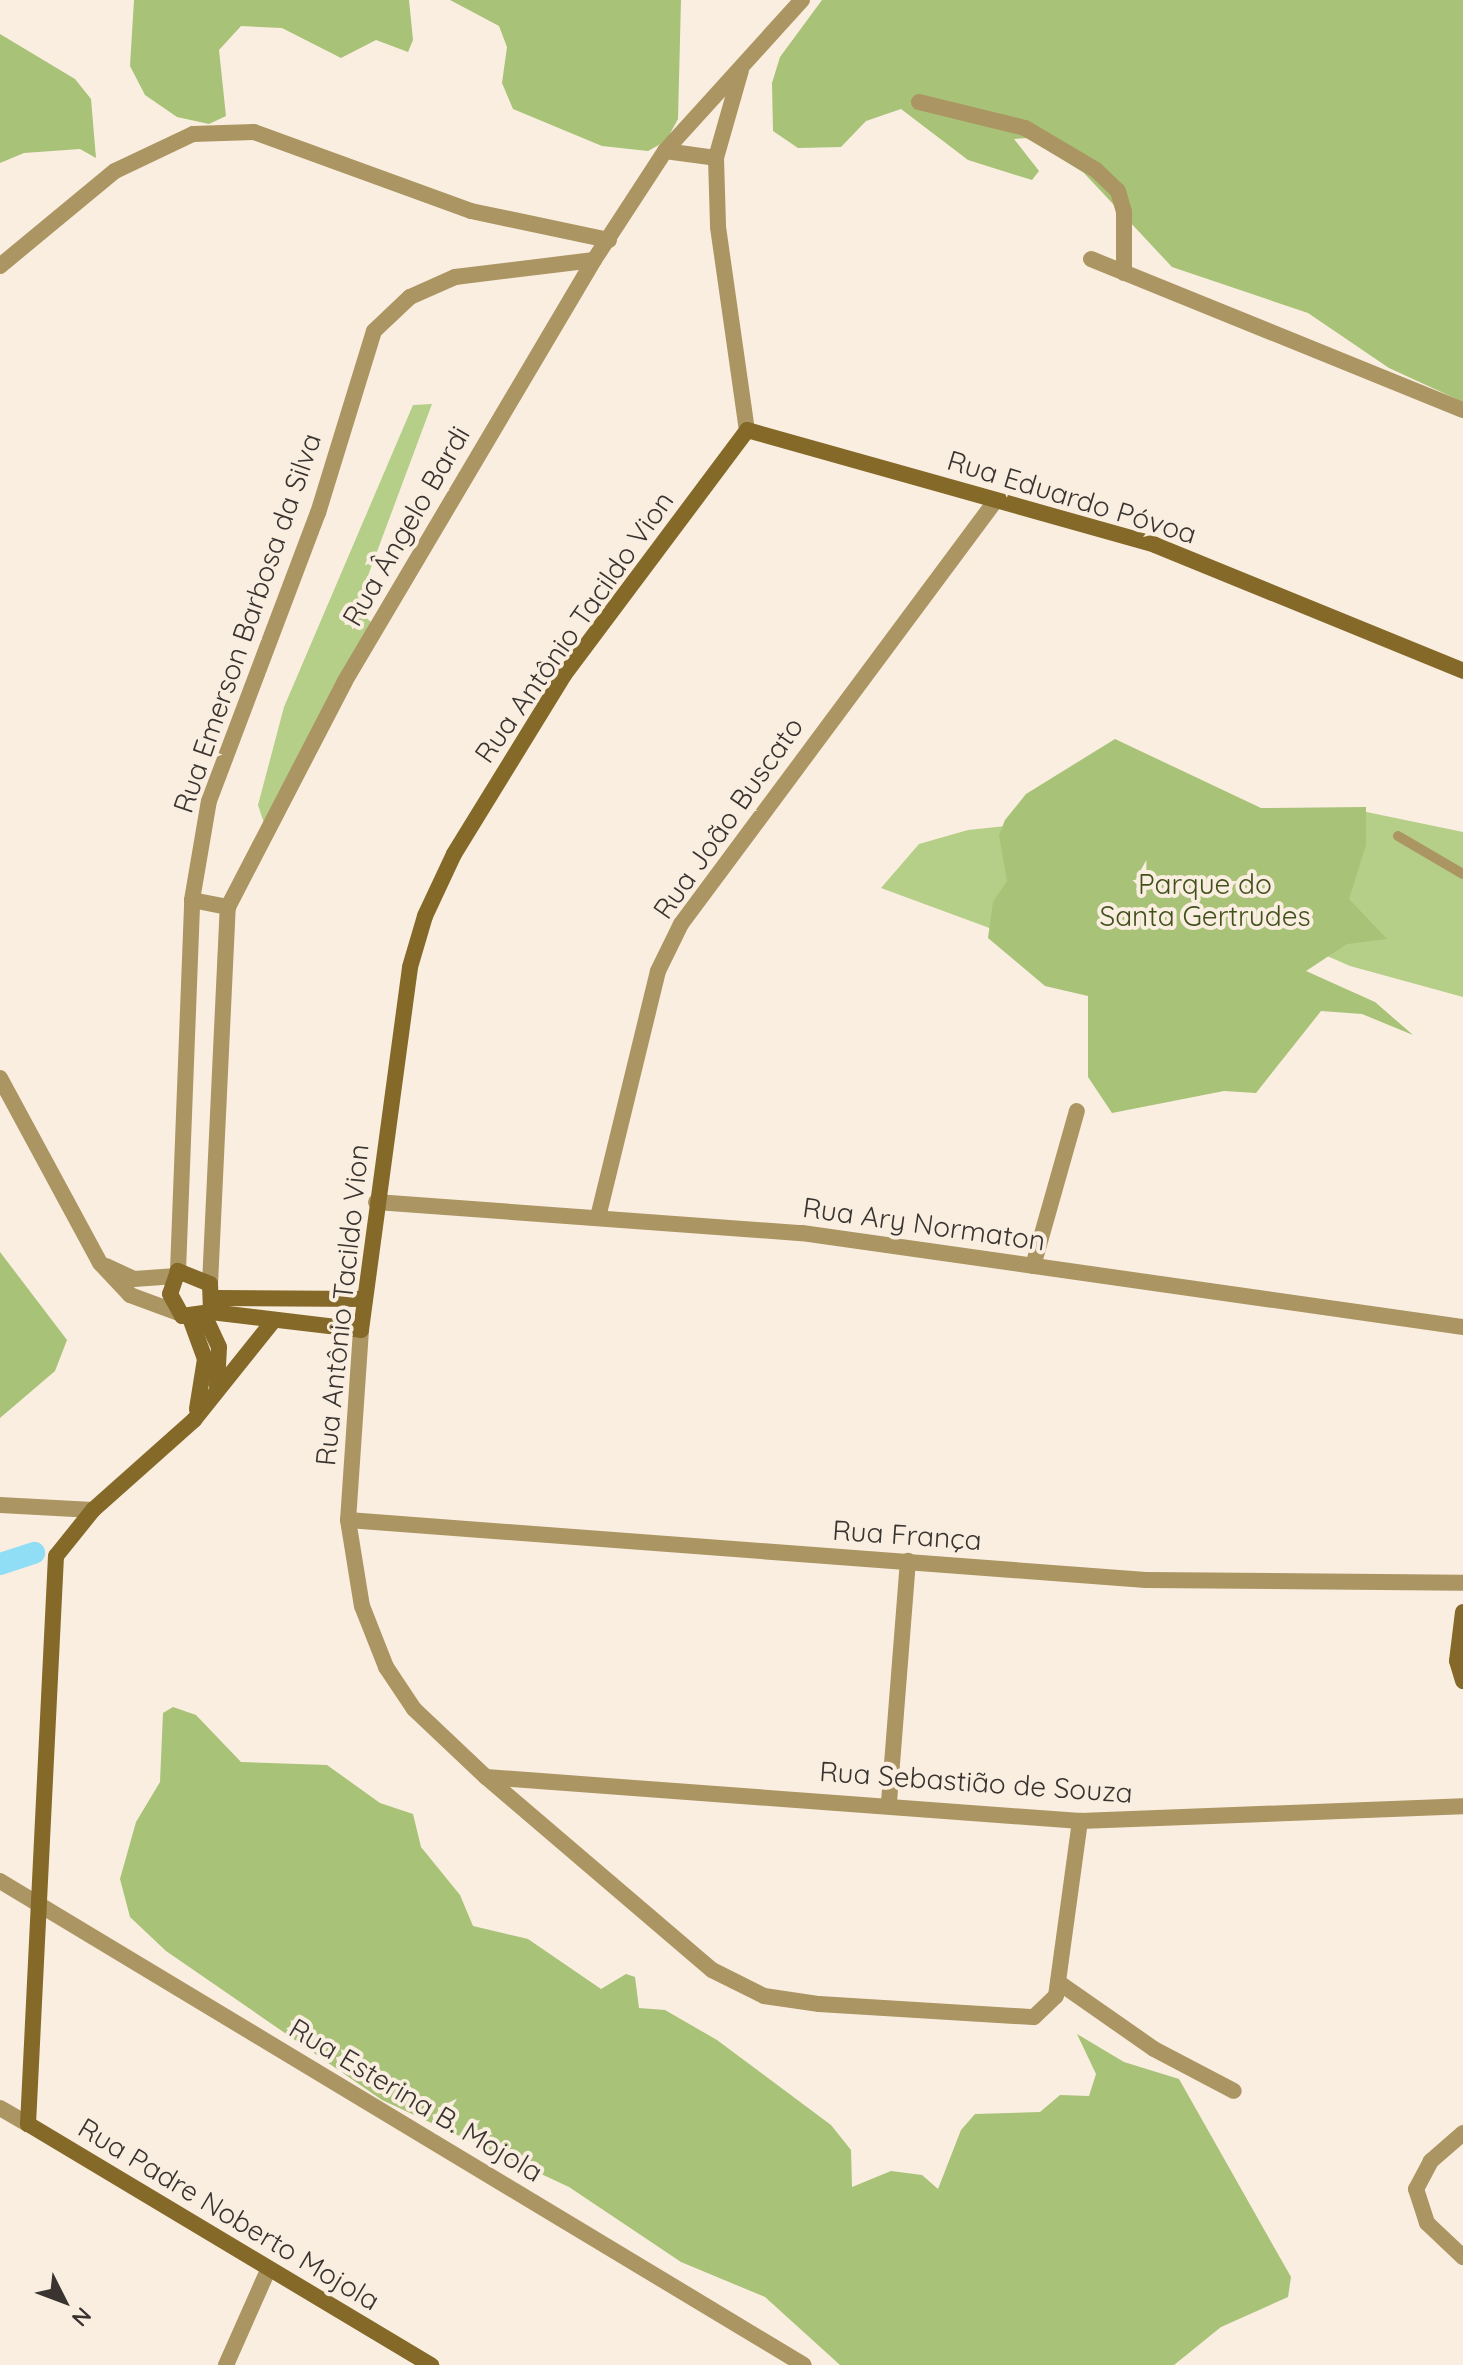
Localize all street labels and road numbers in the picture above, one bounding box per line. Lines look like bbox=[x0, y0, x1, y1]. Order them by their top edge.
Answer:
street label: Rua Ângelo Bardi bbox=[335, 420, 477, 632]
street label: Rua Emerson Barbosa da Silva bbox=[166, 429, 328, 817]
street label: Rua Eduardo Póvoa bbox=[943, 443, 1201, 551]
street label: Rua Antônio Tacildo Vion bbox=[467, 485, 681, 769]
street label: Rua João Buscato bbox=[646, 711, 810, 925]
street label: Rua Antônio Tacildo Vion bbox=[308, 1142, 376, 1468]
street label: Rua Ary Normaton bbox=[801, 1190, 1047, 1258]
street label: Rua França bbox=[831, 1513, 983, 1557]
street label: Rua Sebastião de Souza bbox=[818, 1754, 1134, 1810]
street label: Rua Esterina B. Mojola bbox=[283, 2011, 549, 2189]
street label: Rua Padre Noberto Mojola bbox=[72, 2111, 386, 2317]

